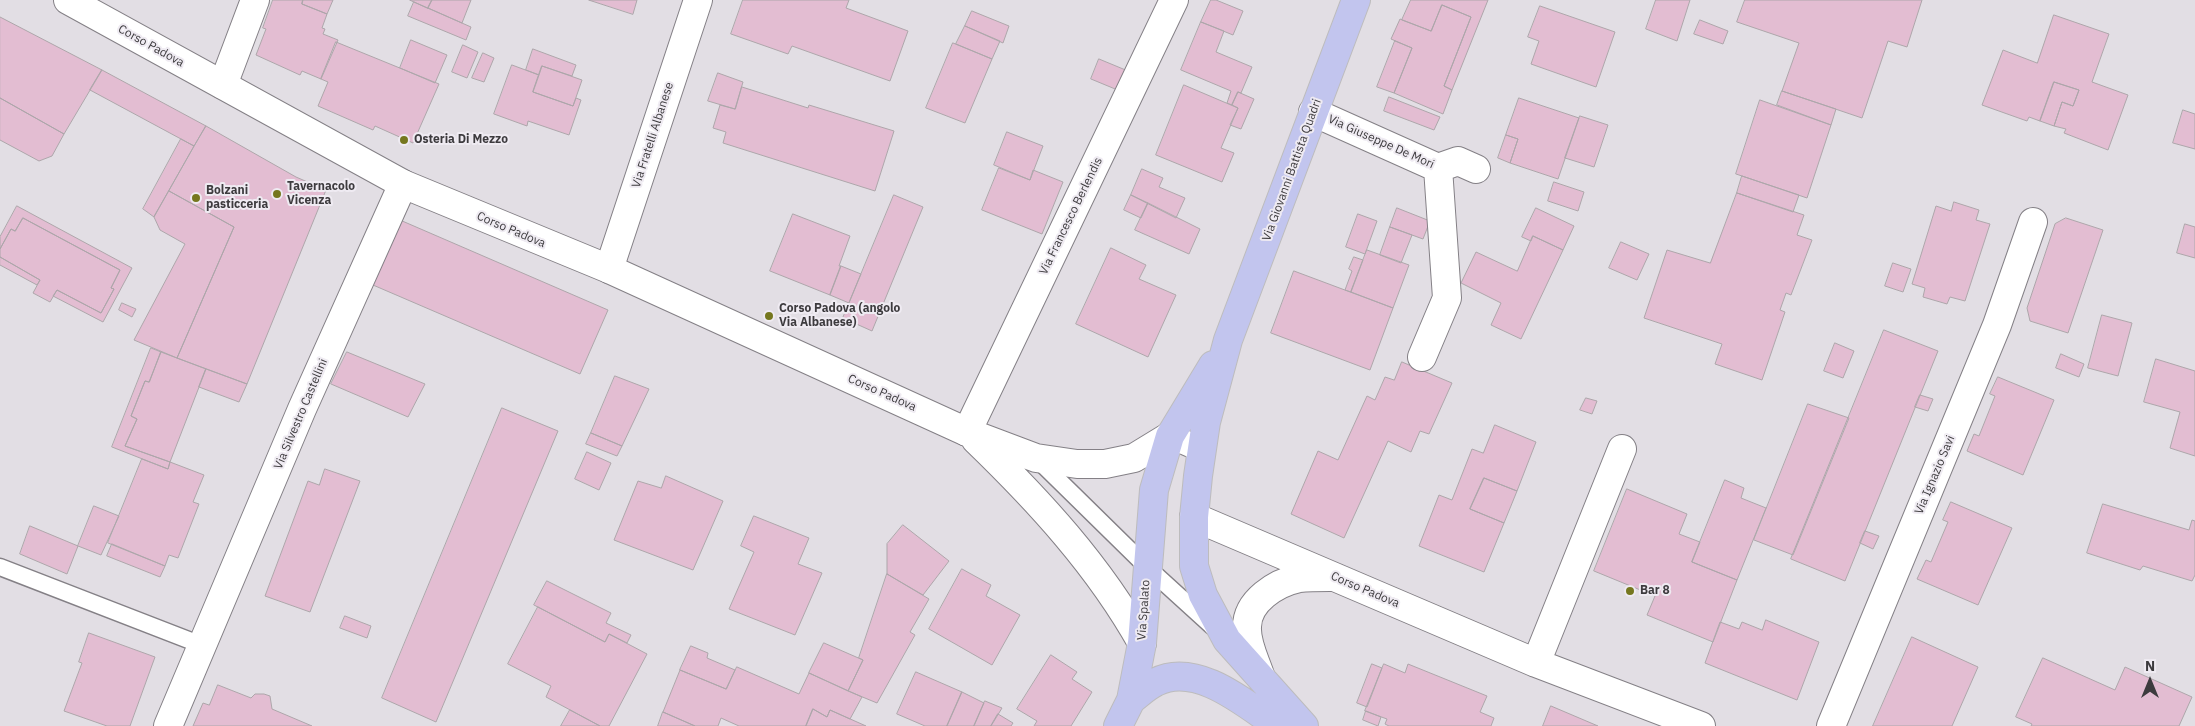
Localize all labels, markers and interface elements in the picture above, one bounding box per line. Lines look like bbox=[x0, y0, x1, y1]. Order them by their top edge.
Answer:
street label: Corso Padova bbox=[115, 22, 187, 70]
street label: Via Fratelli Albanese bbox=[629, 80, 677, 190]
street label: Via Giovanni Battista Quadri bbox=[1260, 97, 1324, 243]
street label: Via Giuseppe De Mori bbox=[1326, 112, 1436, 172]
place label: Osteria Di Mezzo bbox=[414, 133, 508, 147]
marker: Osteria Di Mezzo bbox=[398, 134, 410, 146]
street label: Via Francesco Berlendis bbox=[1036, 155, 1106, 277]
place label: Tavernacolo Vicenza bbox=[287, 180, 355, 208]
place label: Bolzani pasticceria bbox=[206, 184, 268, 212]
marker: Tavernacolo Vicenza bbox=[271, 188, 283, 200]
marker: Bolzani pasticceria bbox=[190, 192, 202, 204]
street label: Corso Padova bbox=[474, 209, 548, 251]
place label: Corso Padova (angolo Via Albanese) bbox=[779, 302, 900, 330]
marker: Corso Padova (angolo Via Albanese) bbox=[763, 310, 775, 322]
street label: Via Silvestro Castellini bbox=[271, 357, 331, 471]
street label: Corso Padova bbox=[846, 372, 918, 414]
street label: Via Ignazio Savi bbox=[1912, 433, 1958, 517]
street label: Corso Padova bbox=[1328, 569, 1402, 611]
street label: Via Spalato bbox=[1135, 579, 1153, 641]
place label: Bar 8 bbox=[1640, 584, 1670, 598]
marker: Bar 8 bbox=[1624, 585, 1636, 597]
north arrow bbox=[2125, 656, 2175, 706]
text: N bbox=[2145, 657, 2155, 675]

